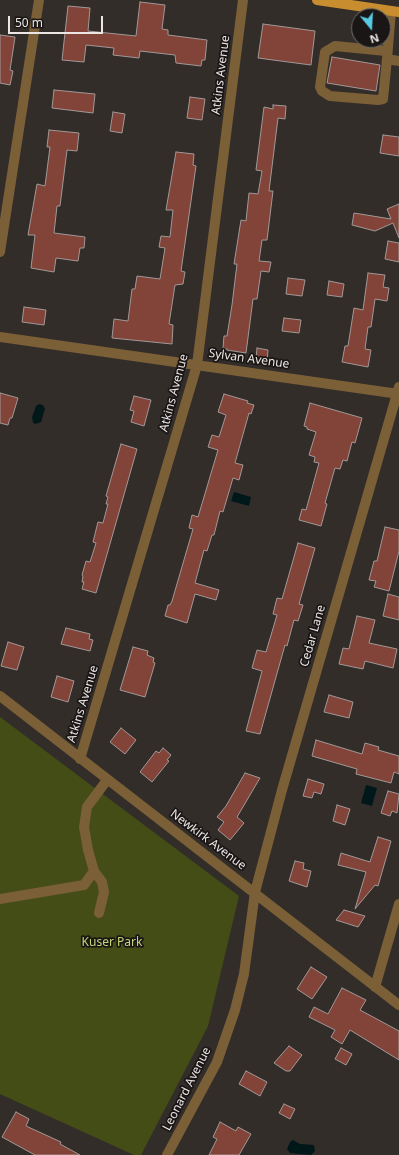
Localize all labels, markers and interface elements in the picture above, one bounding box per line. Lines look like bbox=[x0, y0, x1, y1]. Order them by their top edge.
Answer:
scale bar bbox=[10, 8, 105, 34]
north arrow bbox=[351, 8, 391, 48]
text: 50 m bbox=[15, 14, 43, 31]
text: N bbox=[368, 30, 381, 47]
street label: Atkins Avenue bbox=[209, 34, 233, 116]
street label: Sylvan Avenue bbox=[208, 346, 290, 372]
street label: Atkins Avenue bbox=[157, 353, 191, 433]
street label: Cedar Lane bbox=[297, 603, 329, 669]
street label: Atkins Avenue bbox=[64, 664, 102, 744]
street label: Newkirk Avenue bbox=[167, 807, 249, 873]
park label: Kuser Park bbox=[82, 936, 142, 950]
street label: Leonard Avenue bbox=[160, 1045, 214, 1133]

